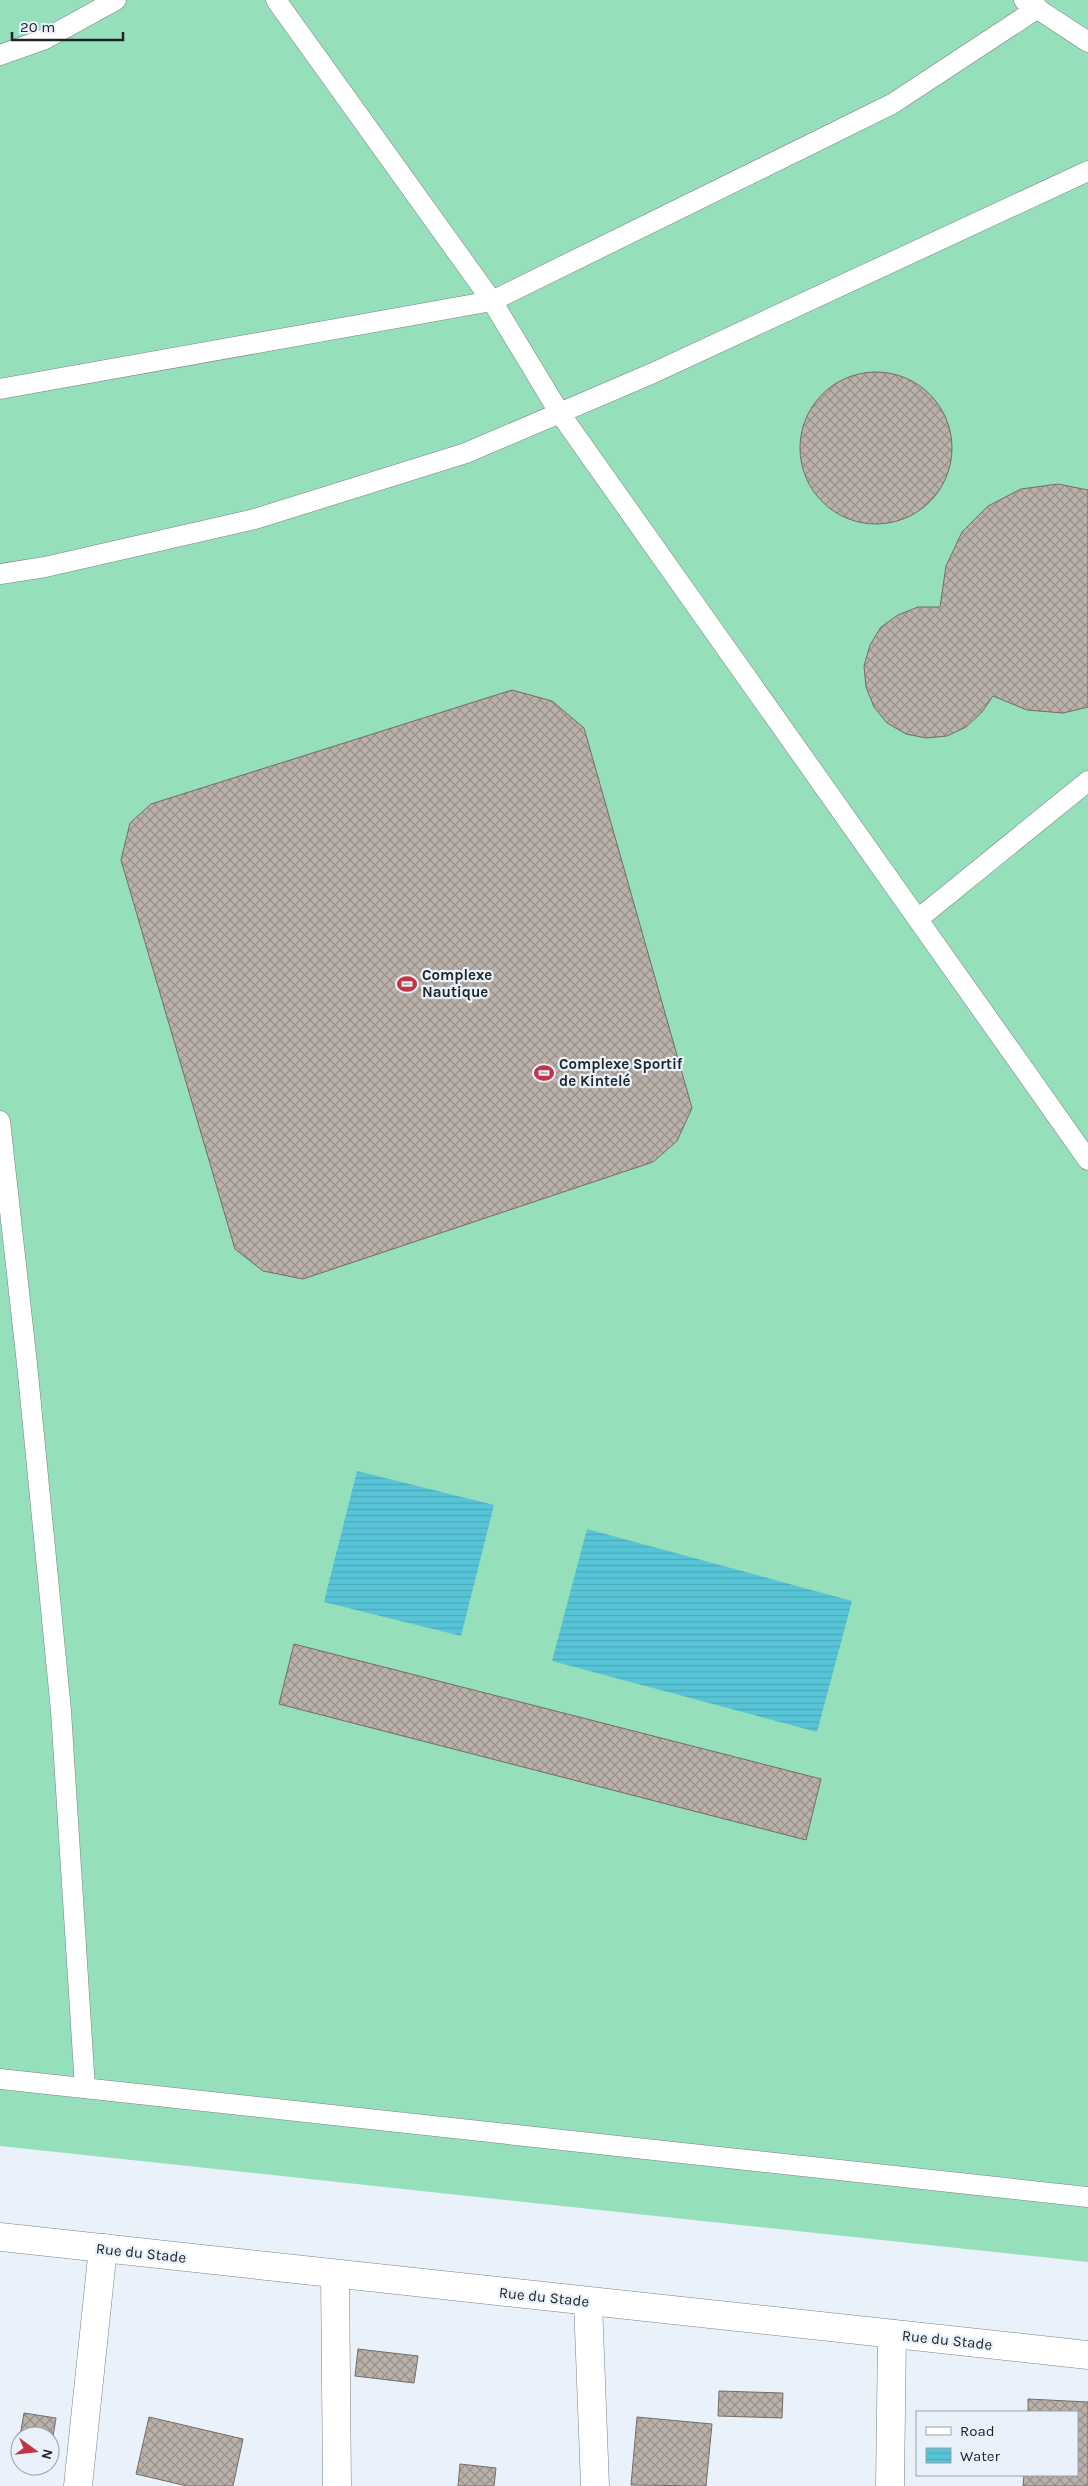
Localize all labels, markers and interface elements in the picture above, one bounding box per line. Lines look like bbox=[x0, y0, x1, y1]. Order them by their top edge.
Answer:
scale bar bbox=[12, 10, 124, 42]
text: 20 m bbox=[20, 18, 55, 36]
place label: Complexe Nautique bbox=[422, 966, 492, 1001]
sports icon: Complexe Nautique bbox=[396, 973, 418, 995]
place label: Complexe Sportif de Kintelé bbox=[559, 1055, 683, 1090]
sports icon: Complexe Sportif de Kintelé bbox=[533, 1062, 555, 1084]
street label: Rue du Stade bbox=[95, 2239, 187, 2267]
street label: Rue du Stade bbox=[498, 2283, 590, 2311]
street label: Rue du Stade bbox=[901, 2326, 993, 2354]
legend bbox=[916, 2411, 1078, 2476]
text: Road bbox=[960, 2422, 995, 2440]
north arrow bbox=[10, 2426, 60, 2476]
text: N bbox=[38, 2447, 57, 2461]
text: Water bbox=[960, 2447, 1001, 2465]

